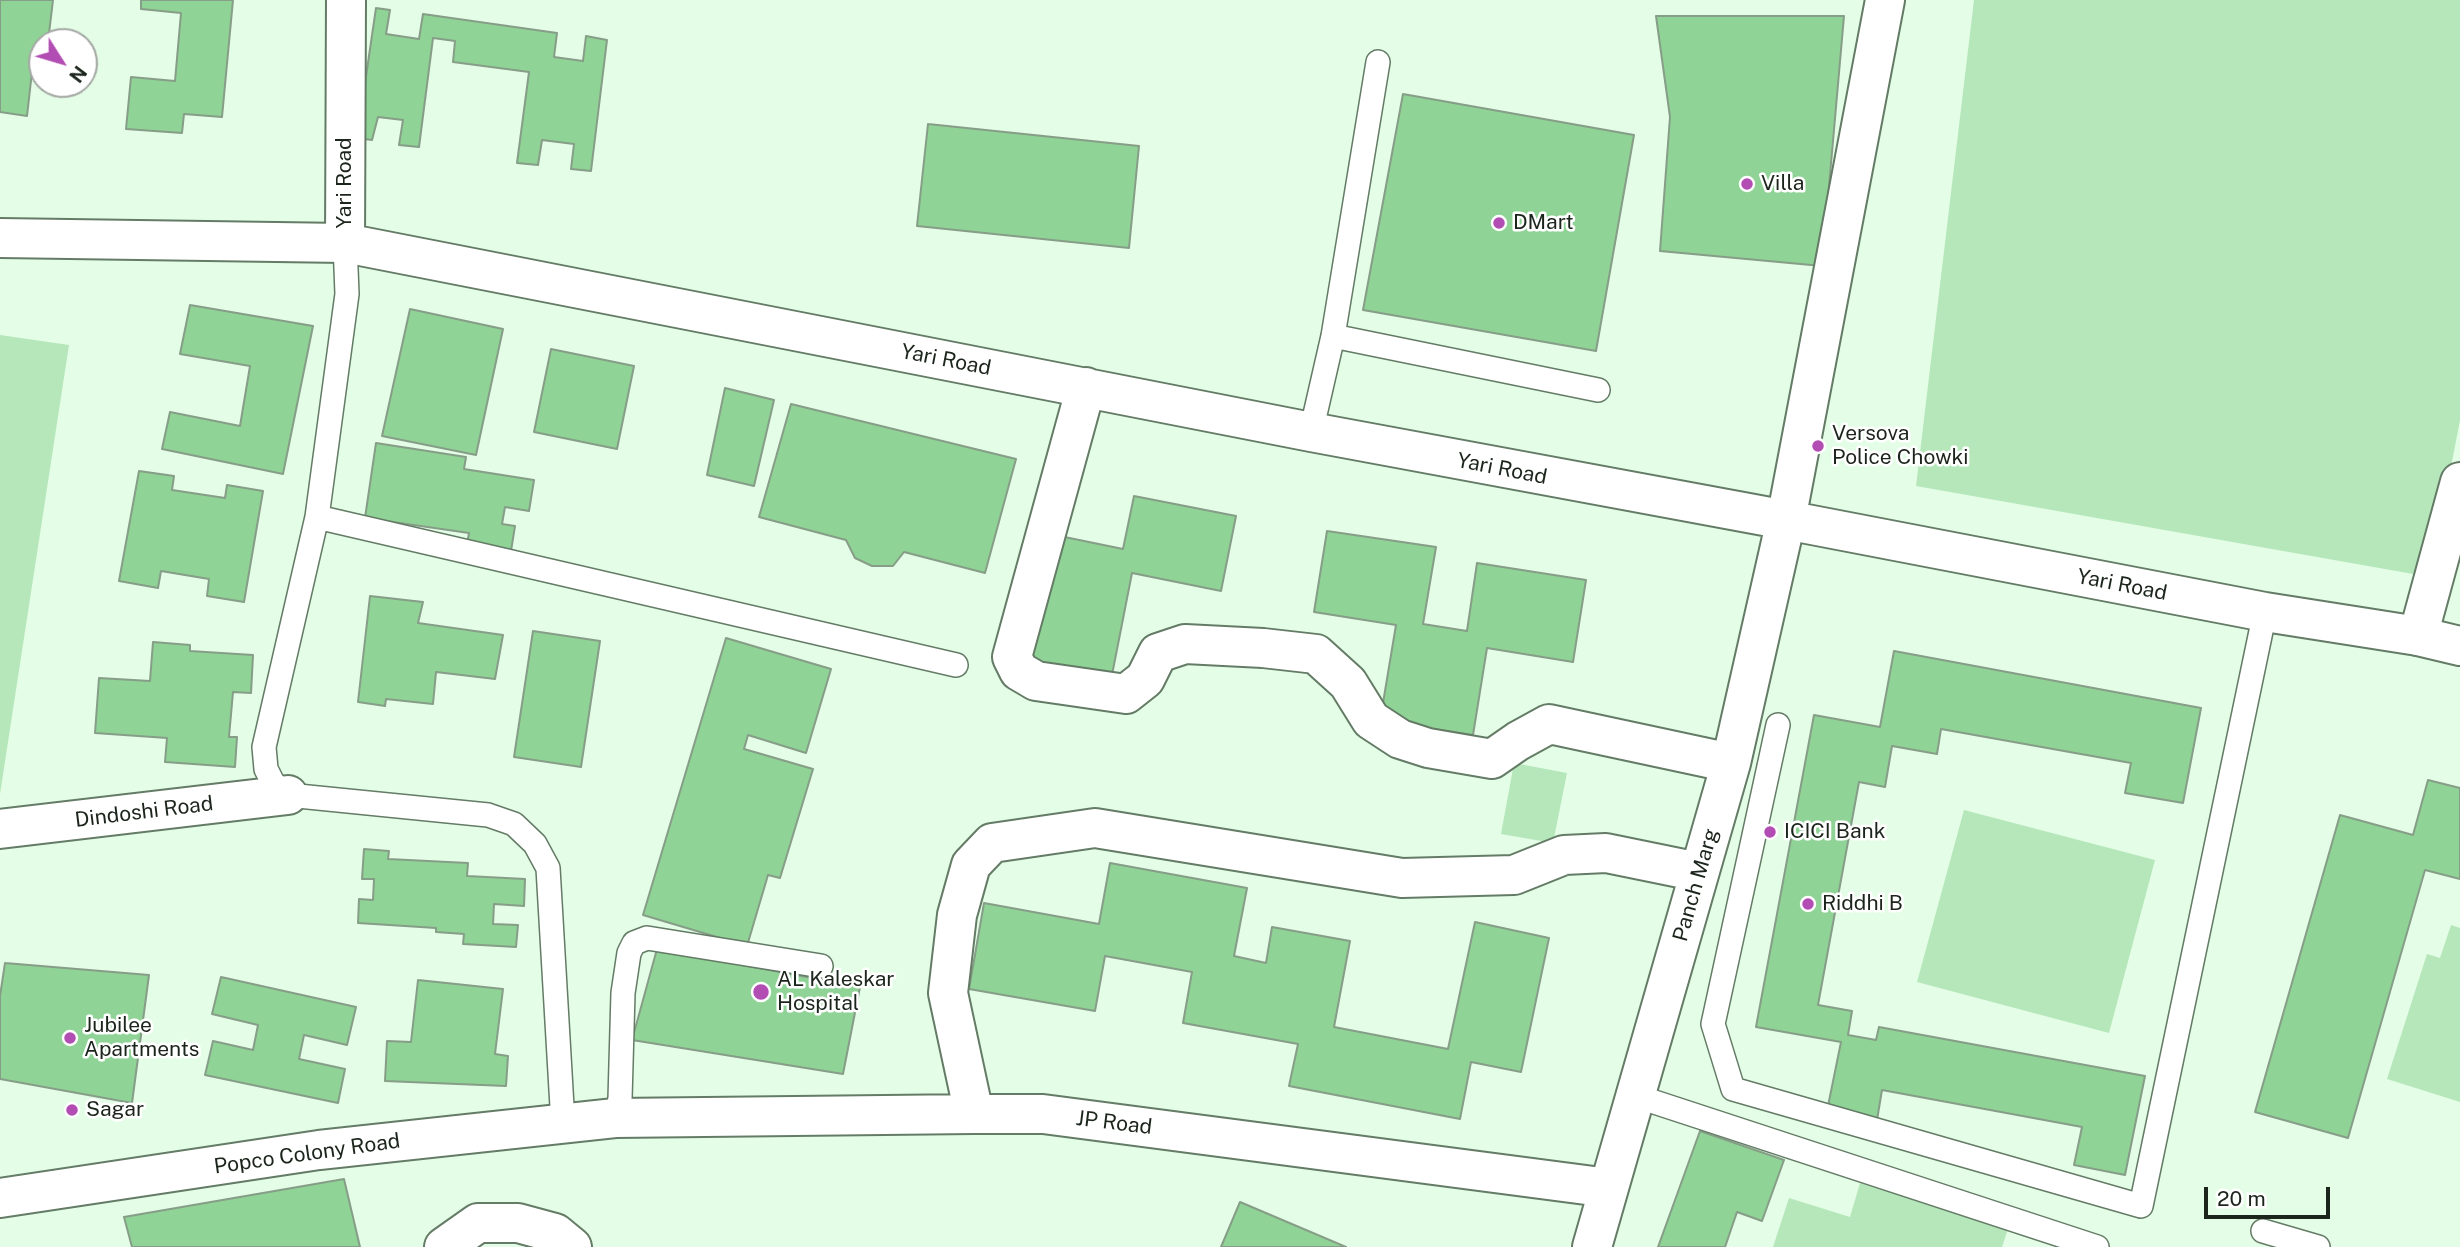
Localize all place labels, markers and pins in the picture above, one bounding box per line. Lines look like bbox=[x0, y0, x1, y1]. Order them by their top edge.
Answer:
place label: Villa bbox=[1761, 171, 1804, 197]
marker: Villa bbox=[1739, 176, 1755, 192]
place label: DMart bbox=[1513, 210, 1574, 236]
marker: DMart bbox=[1491, 215, 1507, 231]
place label: Versova Police Chowki bbox=[1832, 421, 1969, 471]
marker: Versova Police Chowki bbox=[1810, 438, 1826, 454]
place label: ICICI Bank bbox=[1784, 819, 1885, 845]
marker: ICICI Bank bbox=[1762, 824, 1778, 840]
place label: Riddhi B bbox=[1822, 891, 1903, 917]
marker: Riddhi B bbox=[1800, 896, 1816, 912]
place label: AL Kaleskar Hospital bbox=[777, 967, 895, 1017]
marker: AL Kaleskar Hospital bbox=[751, 982, 771, 1002]
place label: Jubilee Apartments bbox=[84, 1013, 199, 1063]
marker: Jubilee Apartments bbox=[62, 1030, 78, 1046]
place label: Sagar bbox=[86, 1097, 144, 1123]
marker: Sagar bbox=[64, 1102, 80, 1118]

